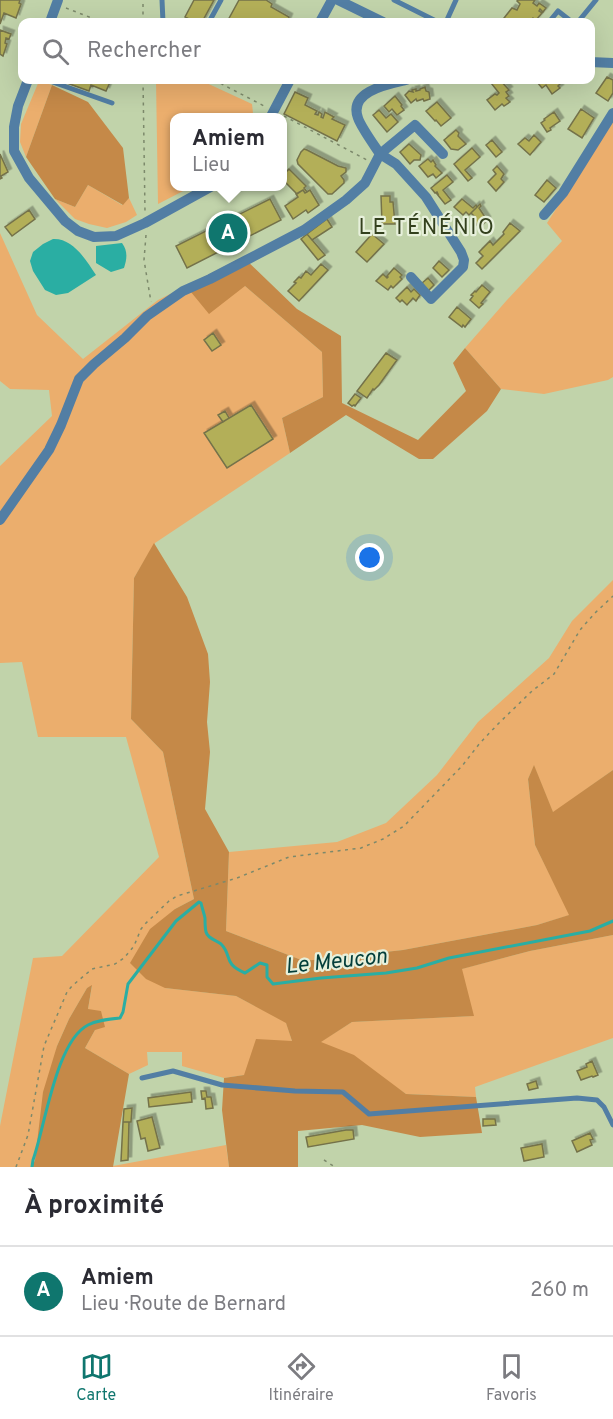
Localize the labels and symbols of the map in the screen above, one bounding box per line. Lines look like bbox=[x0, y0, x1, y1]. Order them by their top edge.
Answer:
pin: A bbox=[208, 210, 248, 256]
district label: LE TÉNÉNIO bbox=[359, 213, 495, 242]
your location bbox=[355, 543, 384, 572]
water label: Le Meucon bbox=[284, 944, 389, 981]

